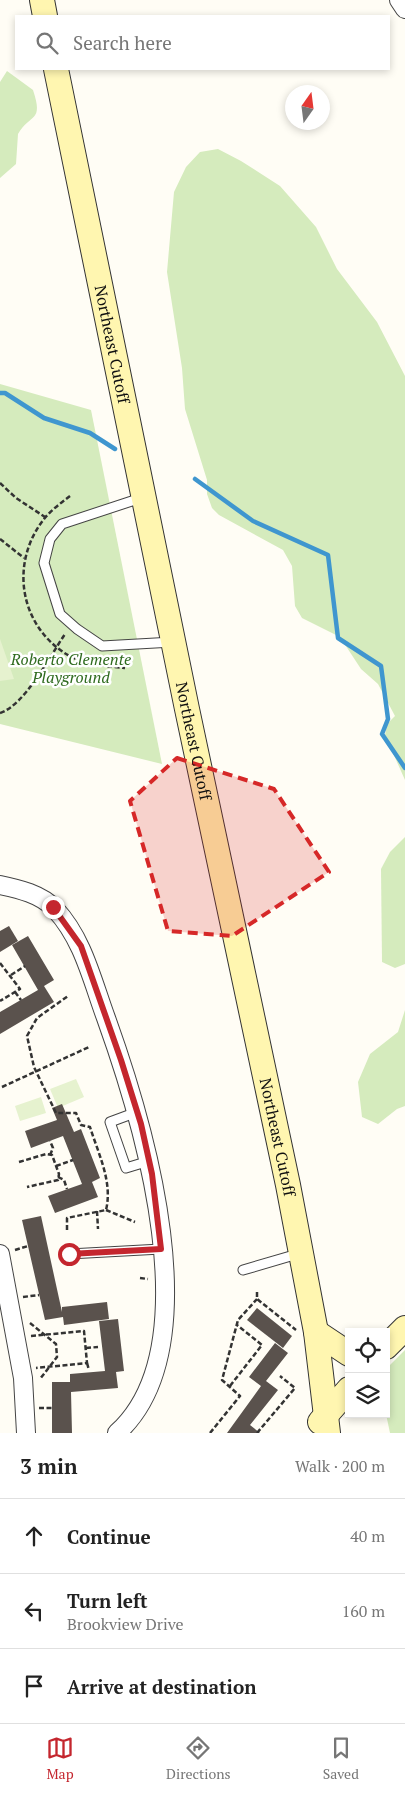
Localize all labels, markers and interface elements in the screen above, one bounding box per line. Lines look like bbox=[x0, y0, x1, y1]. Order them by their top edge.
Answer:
search box bbox=[15, 15, 390, 70]
icon: search bbox=[33, 29, 61, 57]
text: Search here bbox=[73, 30, 172, 55]
north arrow bbox=[285, 85, 330, 130]
street label: Northeast Cutoff bbox=[90, 283, 135, 407]
park label: Roberto Clemente Playground bbox=[10, 648, 131, 688]
street label: Northeast Cutoff bbox=[171, 680, 217, 804]
route end bbox=[42, 896, 65, 919]
street label: Northeast Cutoff bbox=[255, 1076, 301, 1200]
route start bbox=[58, 1243, 81, 1266]
map controls bbox=[345, 1328, 390, 1418]
button: locate bbox=[345, 1328, 390, 1373]
button: layers bbox=[345, 1373, 390, 1418]
text: 3 min bbox=[20, 1452, 77, 1480]
text: Walk · 200 m bbox=[295, 1455, 385, 1477]
icon: ahead bbox=[20, 1522, 48, 1550]
text: Continue bbox=[67, 1524, 151, 1549]
text: 40 m bbox=[350, 1525, 385, 1547]
text: Turn left bbox=[67, 1588, 148, 1613]
icon: left bbox=[20, 1597, 48, 1625]
text: 160 m bbox=[342, 1600, 385, 1622]
text: Brookview Drive bbox=[67, 1613, 184, 1635]
icon: arrive bbox=[20, 1672, 48, 1700]
text: Arrive at destination bbox=[67, 1674, 256, 1699]
tab: Map bbox=[46, 1734, 74, 1783]
tab: Directions bbox=[166, 1734, 231, 1783]
tab: Saved bbox=[323, 1734, 359, 1783]

